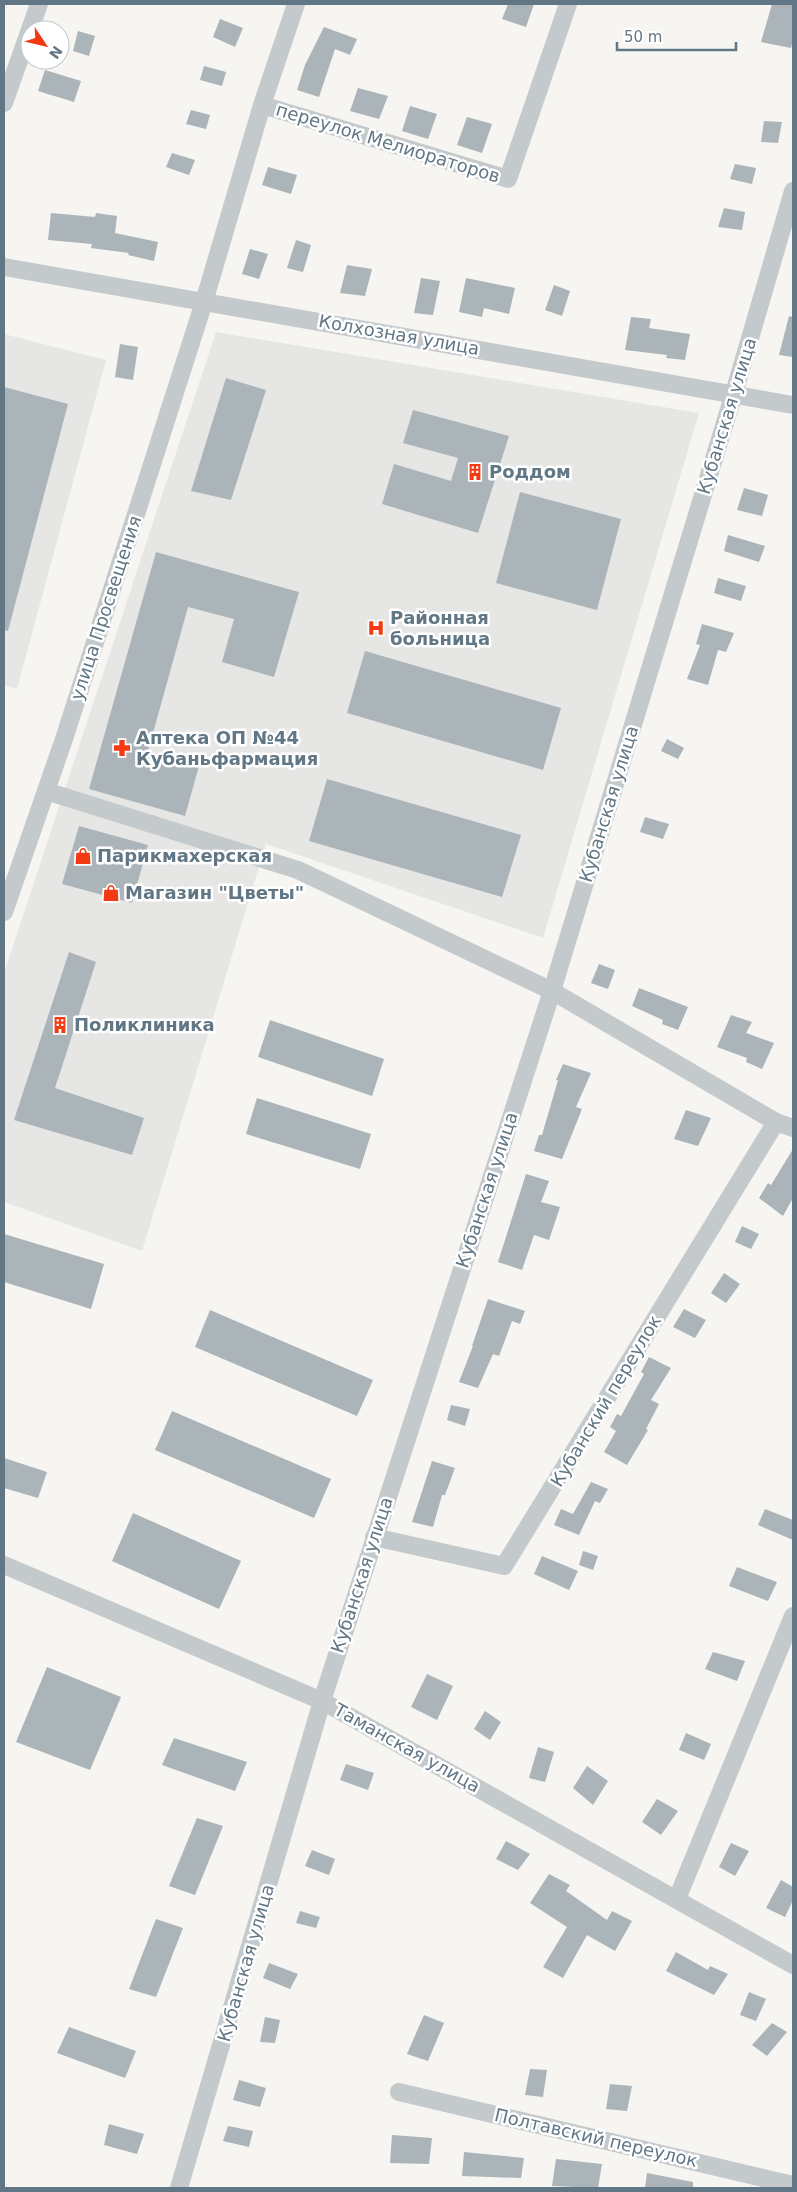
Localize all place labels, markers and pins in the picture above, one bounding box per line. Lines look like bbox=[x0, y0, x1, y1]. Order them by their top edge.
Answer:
place label: Роддом bbox=[489, 461, 571, 482]
building icon: Роддом bbox=[465, 462, 485, 482]
place label: Районная больница bbox=[390, 607, 490, 649]
hospital icon: Районная больница bbox=[366, 618, 386, 638]
place label: Аптека ОП №44 Кубаньфармация bbox=[136, 727, 318, 769]
pharmacy icon: Аптека ОП №44 Кубаньфармация bbox=[112, 738, 132, 758]
place label: Парикмахерская bbox=[97, 845, 272, 866]
shop icon: Парикмахерская bbox=[73, 846, 93, 866]
place label: Магазин "Цветы" bbox=[125, 882, 304, 903]
shop icon: Магазин "Цветы" bbox=[101, 883, 121, 903]
place label: Поликлиника bbox=[74, 1014, 215, 1035]
building icon: Поликлиника bbox=[50, 1015, 70, 1035]

